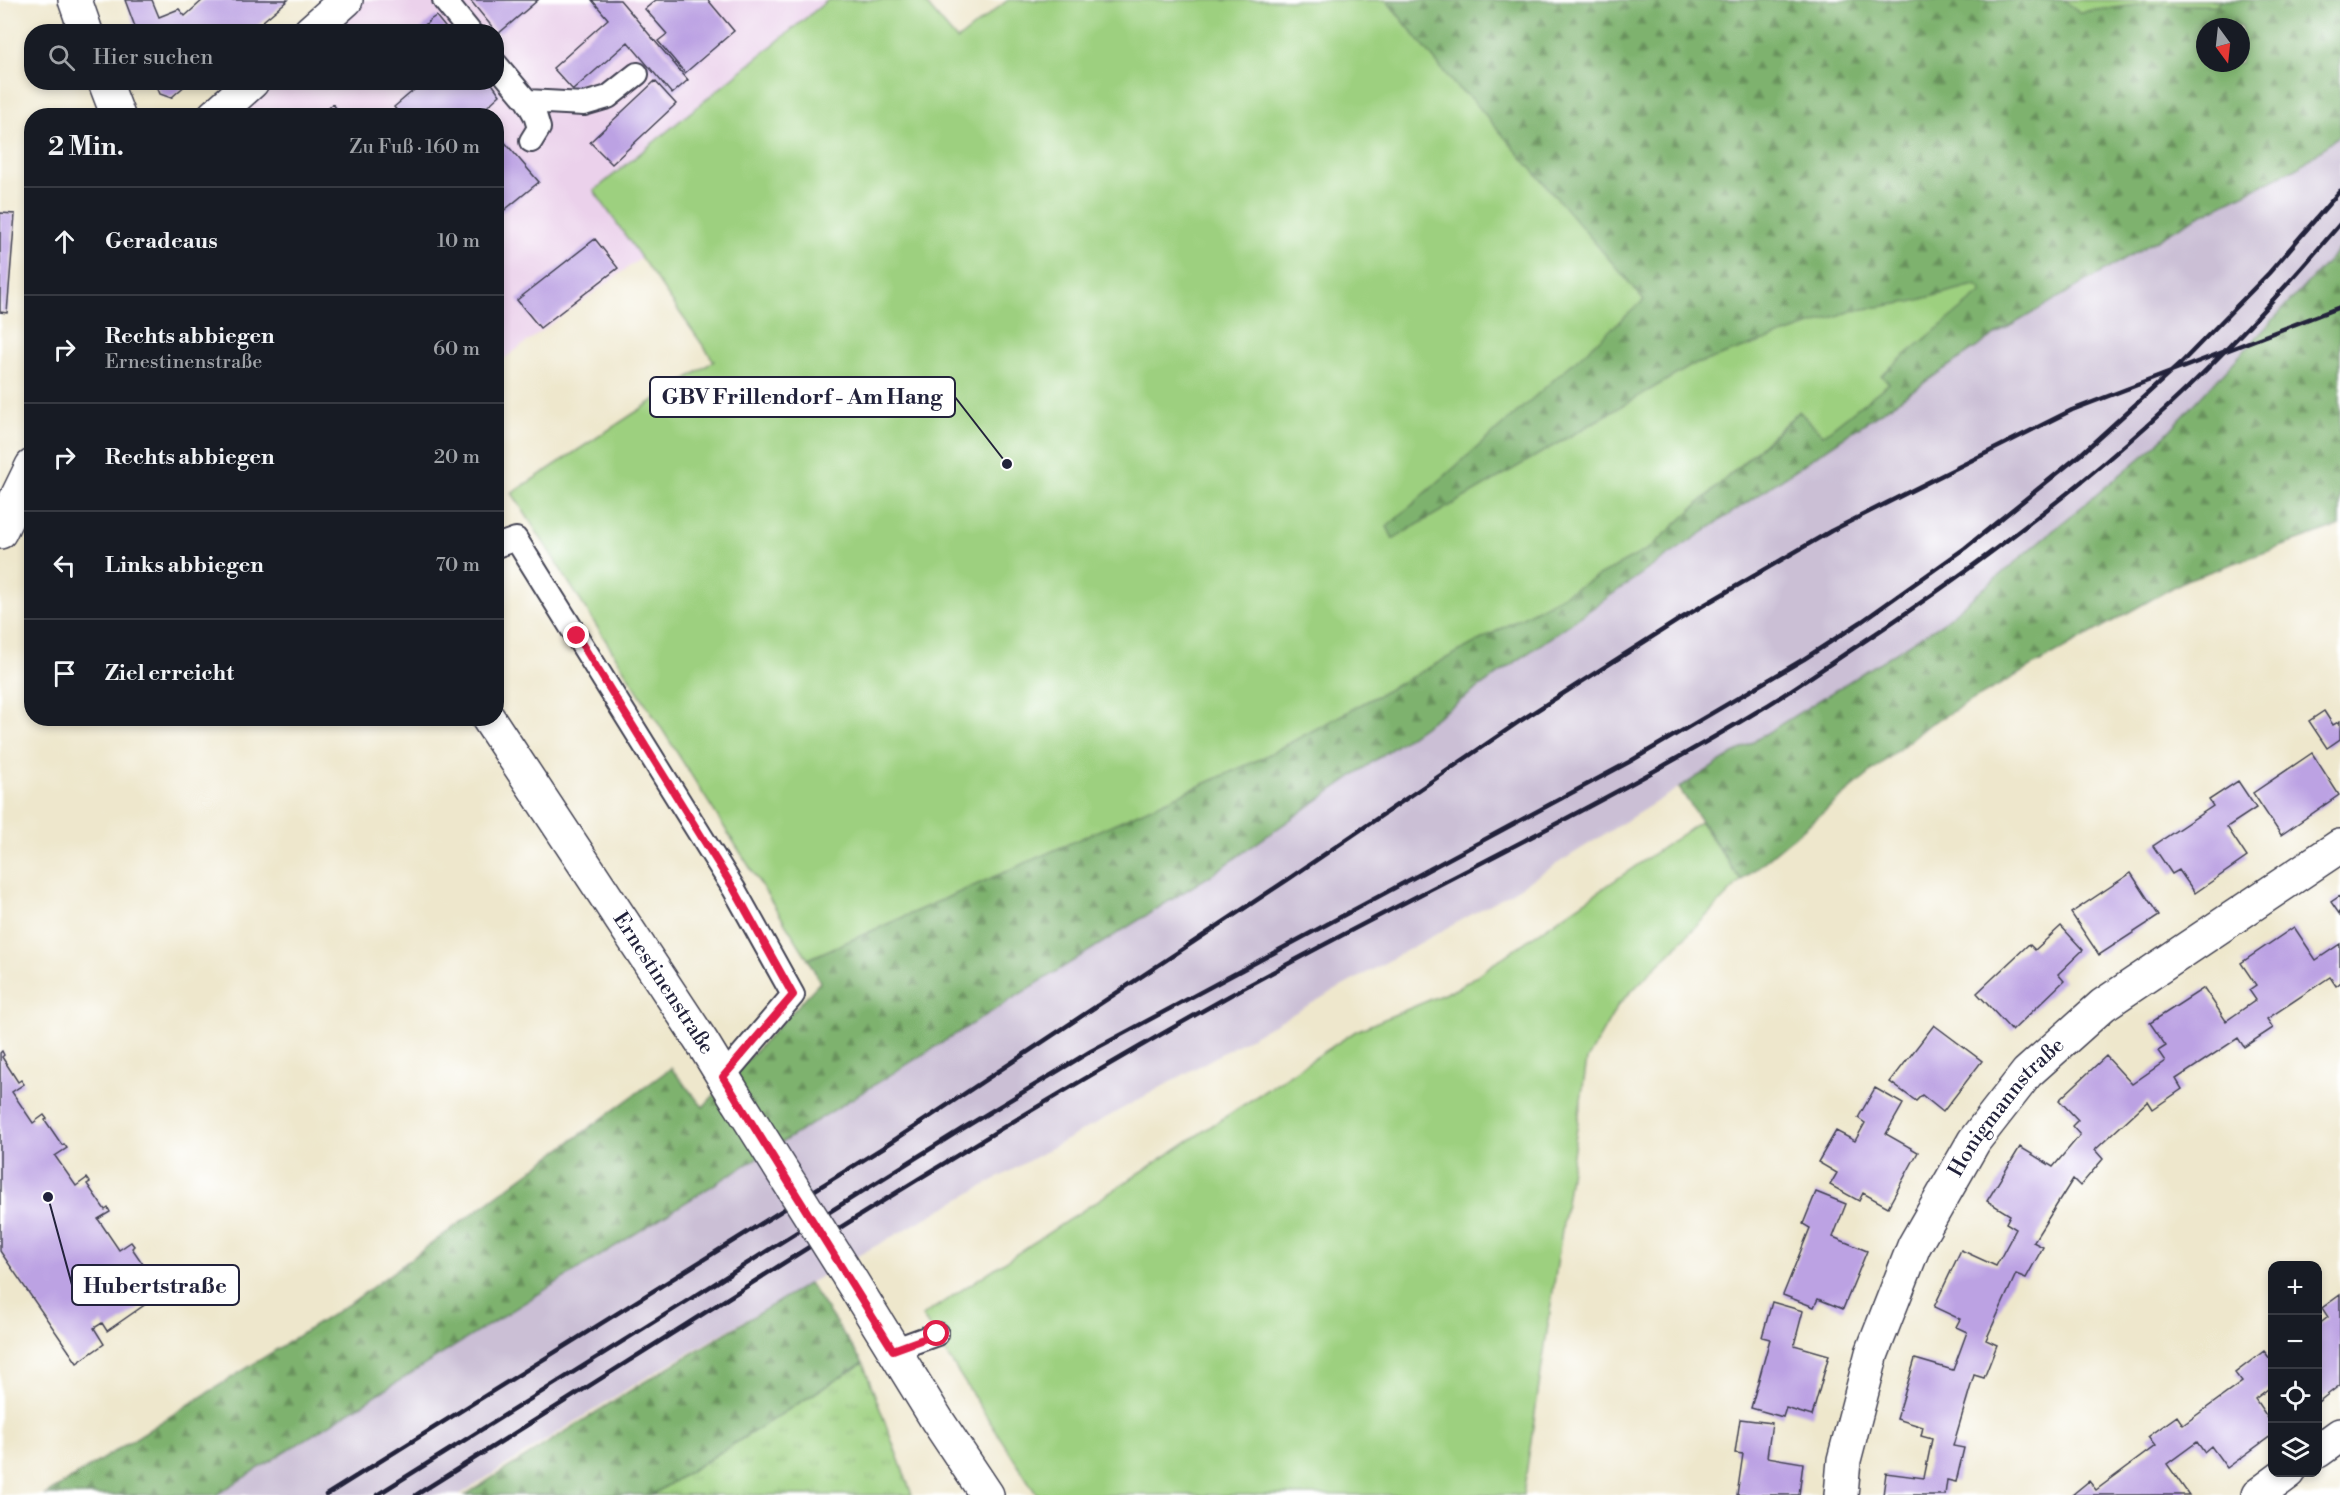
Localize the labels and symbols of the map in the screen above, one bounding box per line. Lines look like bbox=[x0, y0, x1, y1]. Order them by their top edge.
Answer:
north arrow bbox=[2196, 18, 2250, 72]
callout: GBV Frillendorf - Am Hang bbox=[650, 377, 955, 417]
text: GBV Frillendorf - Am Hang bbox=[661, 384, 943, 411]
route end bbox=[563, 622, 589, 648]
street label: Ernestinenstraße bbox=[607, 907, 720, 1059]
street label: Honigmannstraße bbox=[1943, 1033, 2070, 1182]
callout: Hubertstraße bbox=[72, 1265, 239, 1305]
text: Hubertstraße bbox=[83, 1273, 227, 1300]
route start bbox=[923, 1320, 949, 1346]

